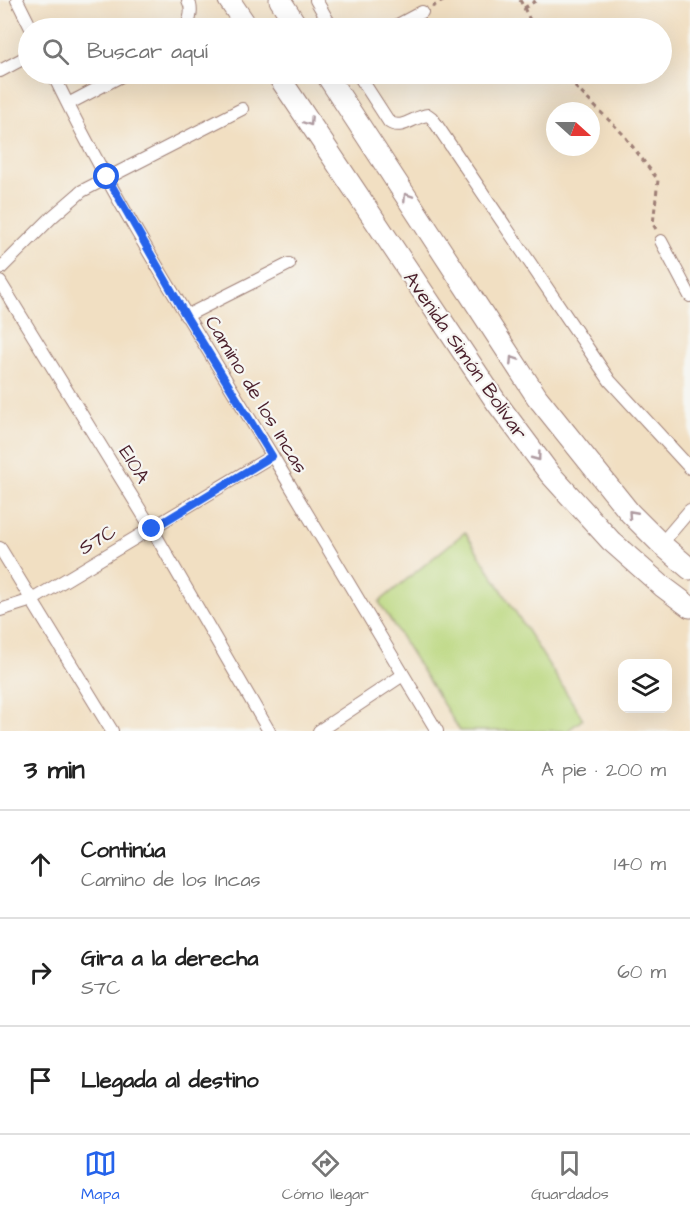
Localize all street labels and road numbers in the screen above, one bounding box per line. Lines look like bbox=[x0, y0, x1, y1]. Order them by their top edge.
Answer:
street label: Avenida Simón Bolívar bbox=[397, 266, 534, 445]
street label: Camino de los Incas bbox=[198, 310, 314, 479]
street label: E10A bbox=[112, 440, 157, 489]
street label: S7C bbox=[73, 518, 122, 562]

